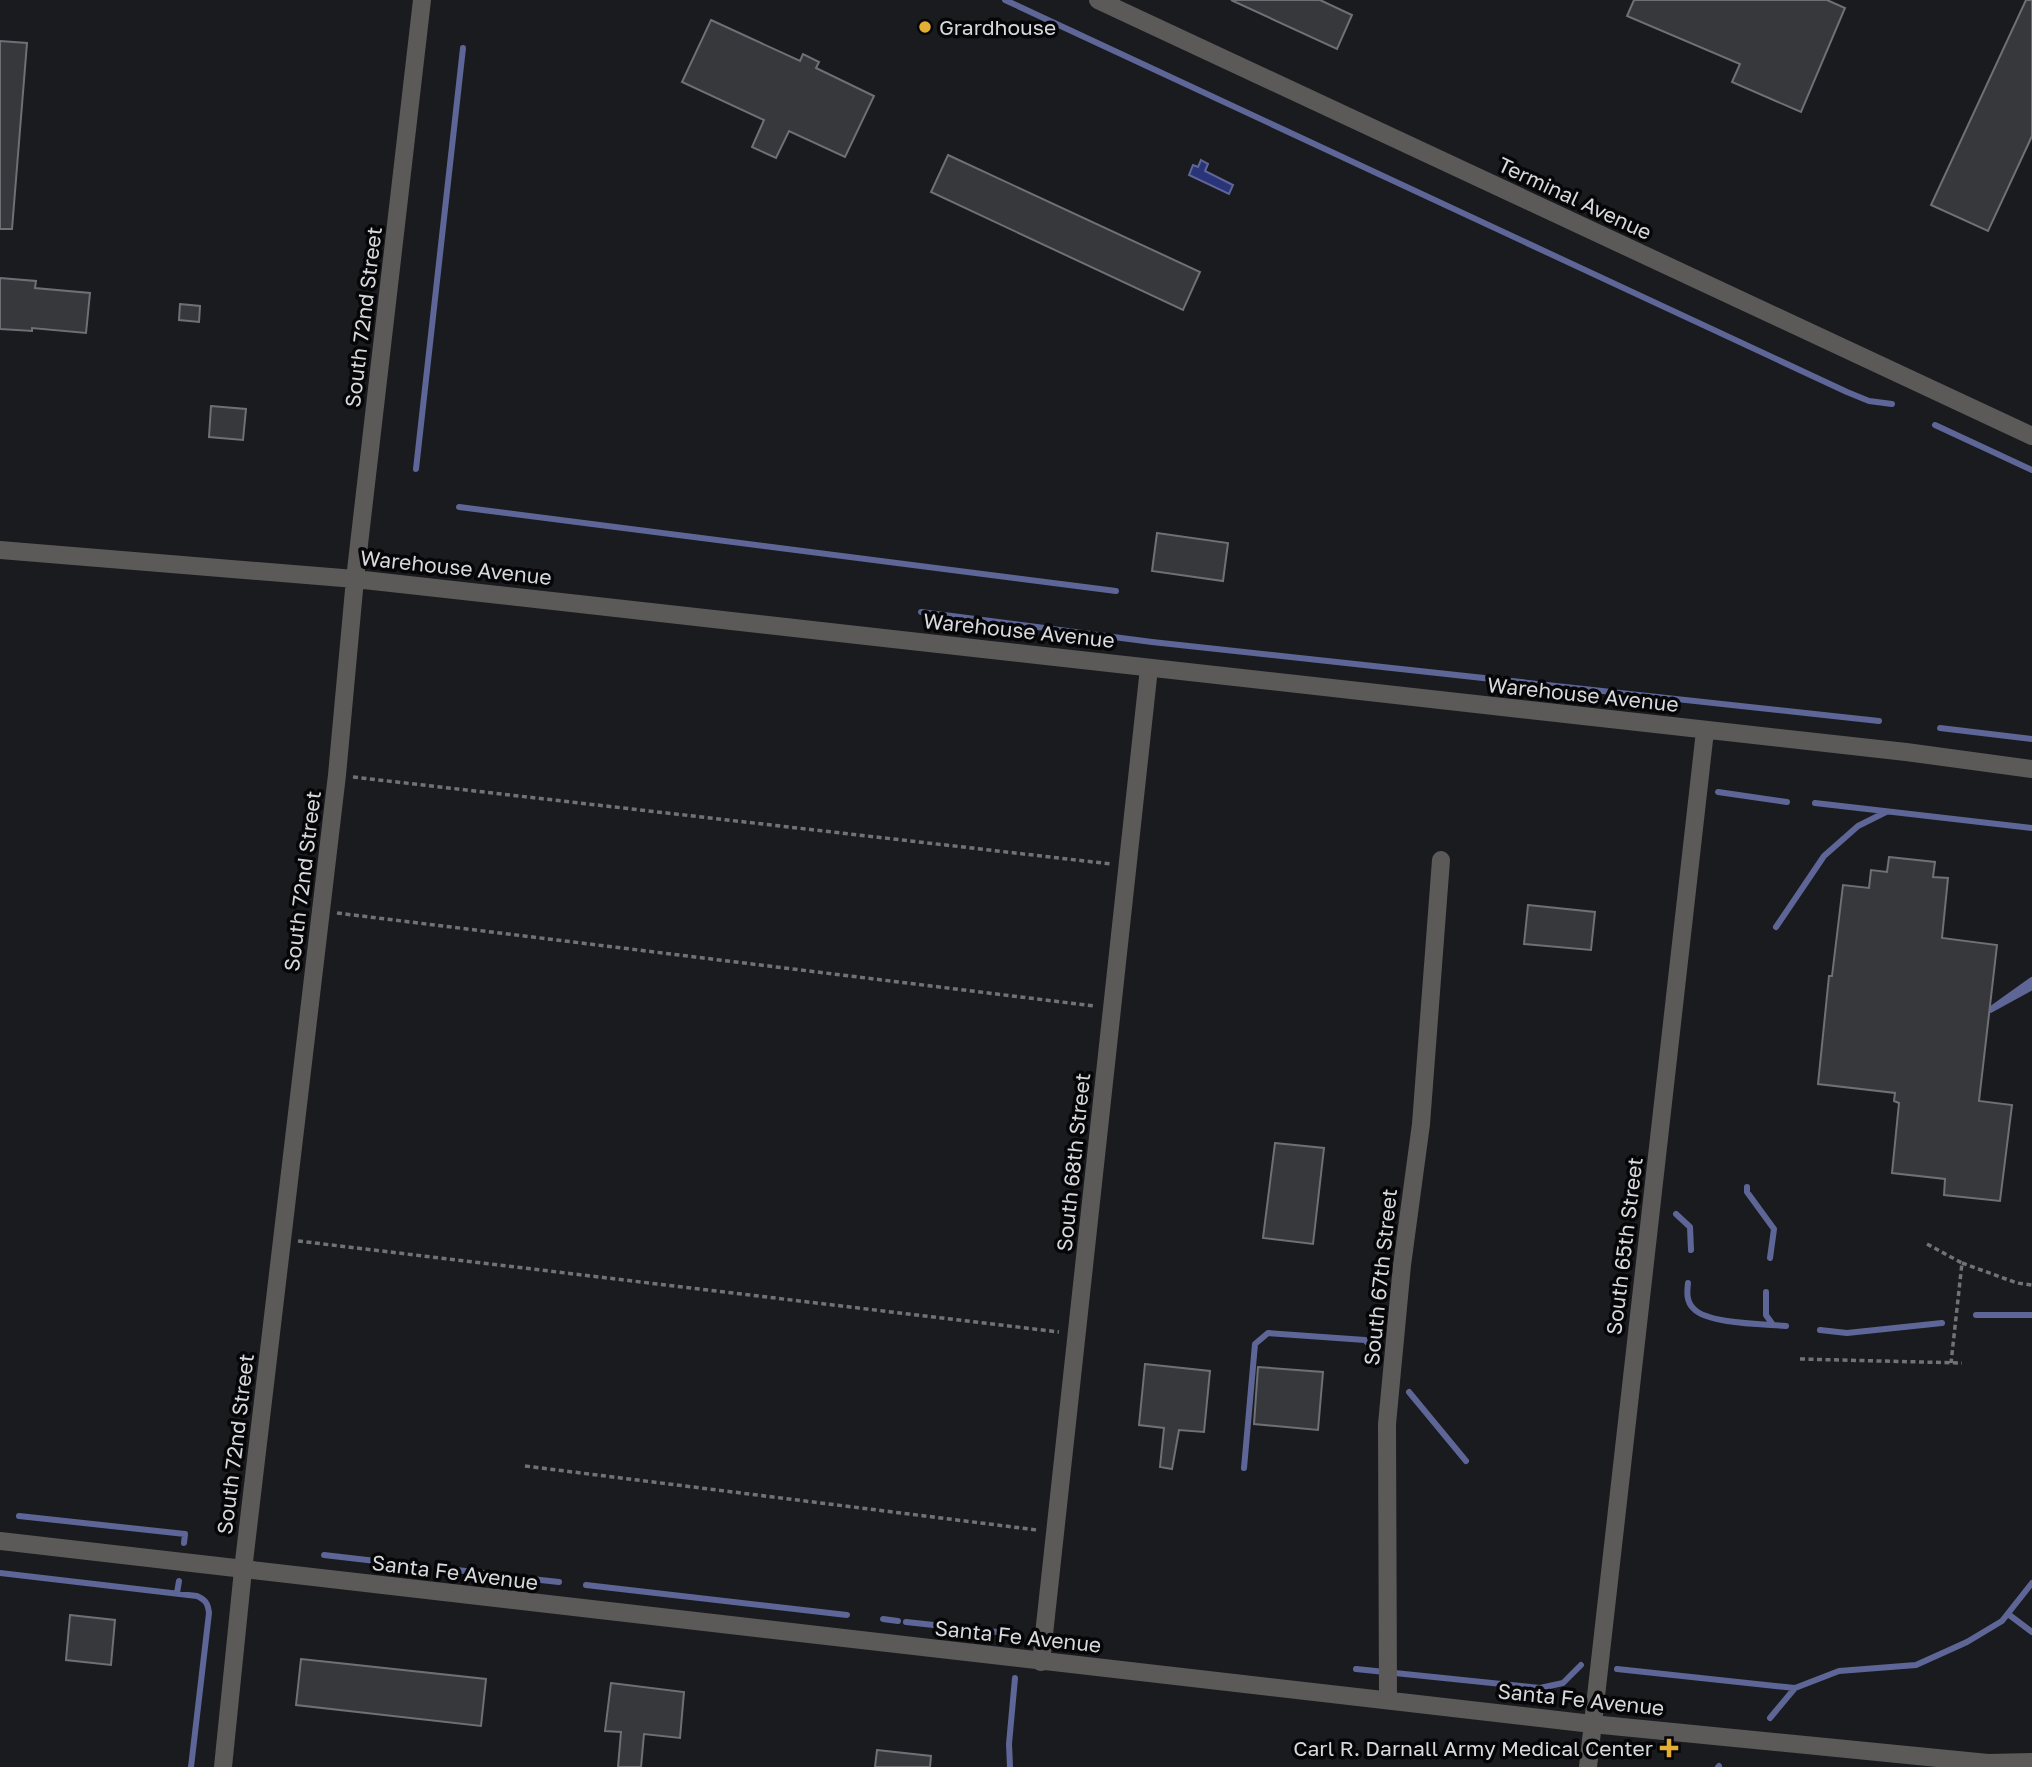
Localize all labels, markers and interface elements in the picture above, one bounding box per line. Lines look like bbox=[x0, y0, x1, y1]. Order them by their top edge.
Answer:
place label: Grardhouse bbox=[939, 14, 1056, 40]
marker: Grardhouse bbox=[917, 19, 933, 35]
street label: Terminal Avenue bbox=[1494, 151, 1656, 245]
street label: South 72nd Street bbox=[339, 225, 387, 409]
street label: Warehouse Avenue bbox=[359, 544, 553, 590]
street label: Warehouse Avenue bbox=[922, 607, 1116, 653]
street label: Warehouse Avenue bbox=[1486, 671, 1680, 717]
street label: South 72nd Street bbox=[278, 789, 326, 973]
street label: South 68th Street bbox=[1051, 1071, 1095, 1253]
street label: South 65th Street bbox=[1600, 1156, 1648, 1336]
street label: South 67th Street bbox=[1358, 1187, 1402, 1367]
street label: South 72nd Street bbox=[211, 1352, 259, 1536]
street label: Santa Fe Avenue bbox=[370, 1549, 540, 1595]
street label: Santa Fe Avenue bbox=[933, 1614, 1103, 1658]
street label: Santa Fe Avenue bbox=[1496, 1677, 1666, 1721]
place label: Carl R. Darnall Army Medical Center bbox=[1293, 1735, 1653, 1761]
marker: Carl R. Darnall Army Medical Center bbox=[1659, 1738, 1679, 1758]

